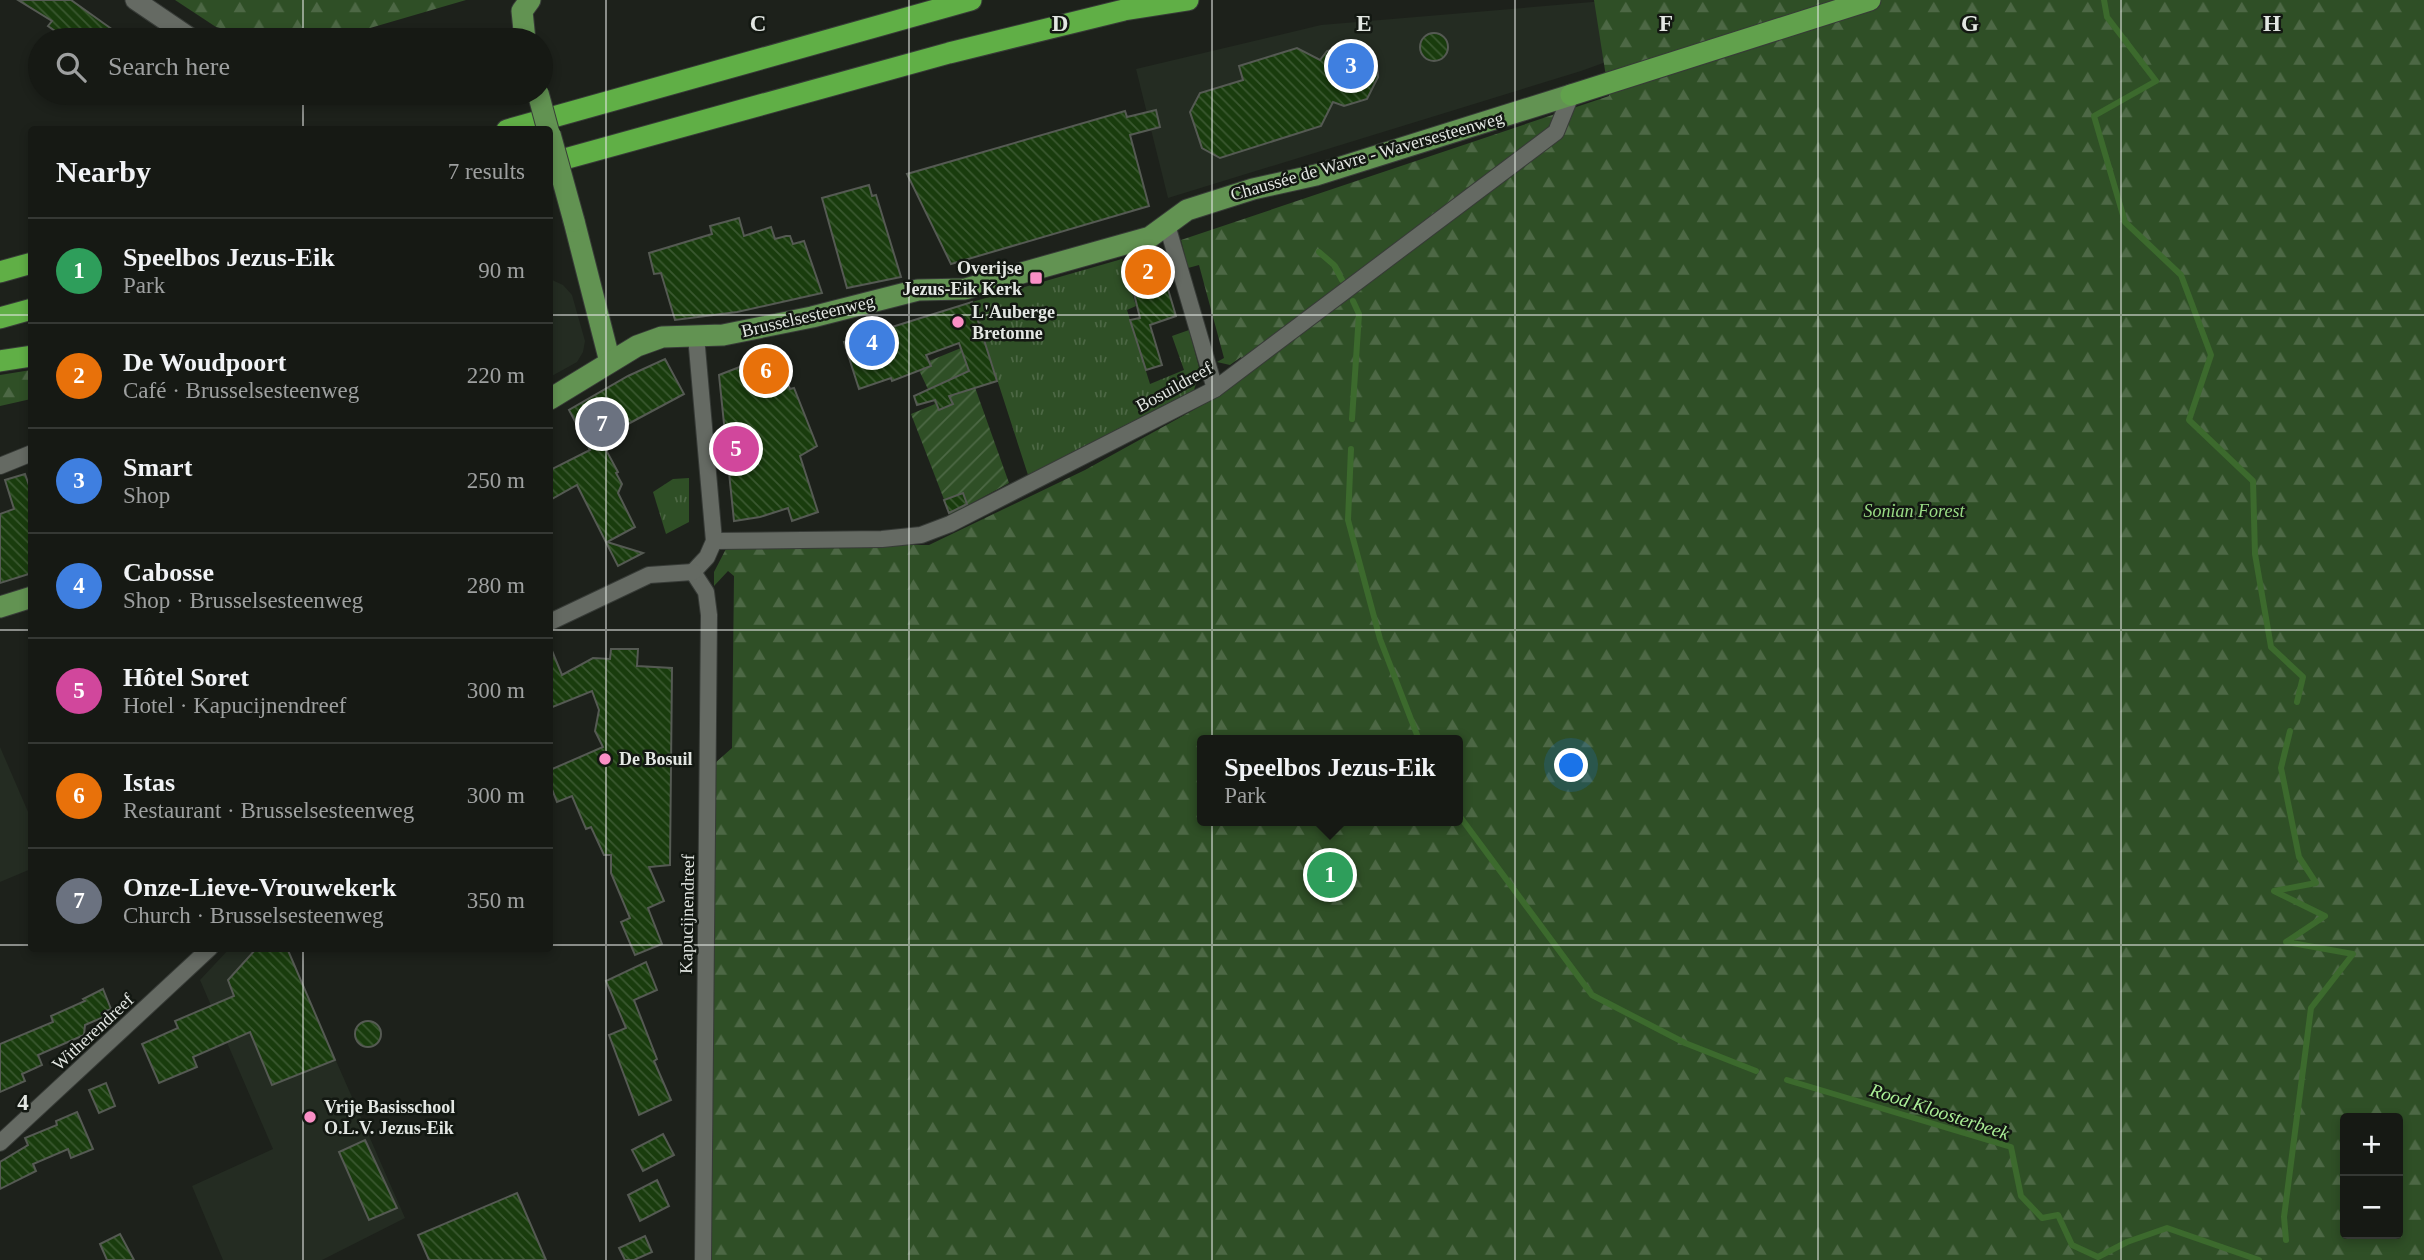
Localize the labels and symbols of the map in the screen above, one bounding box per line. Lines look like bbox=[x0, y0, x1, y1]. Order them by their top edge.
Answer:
text: C bbox=[750, 11, 766, 36]
text: D bbox=[1052, 11, 1068, 36]
text: E bbox=[1356, 11, 1372, 36]
text: F bbox=[1659, 11, 1673, 36]
text: G bbox=[1961, 11, 1979, 36]
text: H bbox=[2263, 11, 2281, 36]
pin: 3 bbox=[1328, 40, 1374, 92]
street label: Chaussée de Wavre - Waversesteenweg bbox=[1228, 107, 1506, 205]
pin: 2 bbox=[1125, 246, 1171, 298]
place label: Overijse Jezus-Eik Kerk bbox=[903, 258, 1022, 299]
marker: Overijse Jezus-Eik Kerk bbox=[1028, 270, 1044, 286]
street label: Brusselsesteenweg bbox=[740, 291, 876, 341]
place label: L'Auberge Bretonne bbox=[972, 302, 1055, 343]
marker: L'Auberge Bretonne bbox=[950, 314, 966, 330]
pin: 4 bbox=[849, 317, 895, 369]
pin: 6 bbox=[743, 345, 789, 397]
street label: Bosuildreef bbox=[1132, 358, 1216, 416]
pin: 7 bbox=[579, 398, 625, 450]
pin: 5 bbox=[713, 423, 759, 475]
park label: Sonian Forest bbox=[1864, 501, 1965, 521]
your location bbox=[1554, 748, 1588, 782]
place label: De Bosuil bbox=[619, 749, 693, 769]
marker: De Bosuil bbox=[597, 751, 613, 767]
pin: 1 bbox=[1307, 849, 1353, 901]
street label: Kapucijnendreef bbox=[676, 854, 698, 974]
street label: Witherendreef bbox=[48, 989, 138, 1075]
water label: Rood Kloosterbeek bbox=[1867, 1079, 2013, 1144]
text: 4 bbox=[17, 1090, 29, 1115]
place label: Vrije Basisschool O.L.V. Jezus-Eik bbox=[324, 1097, 455, 1138]
marker: Vrije Basisschool O.L.V. Jezus-Eik bbox=[302, 1109, 318, 1125]

